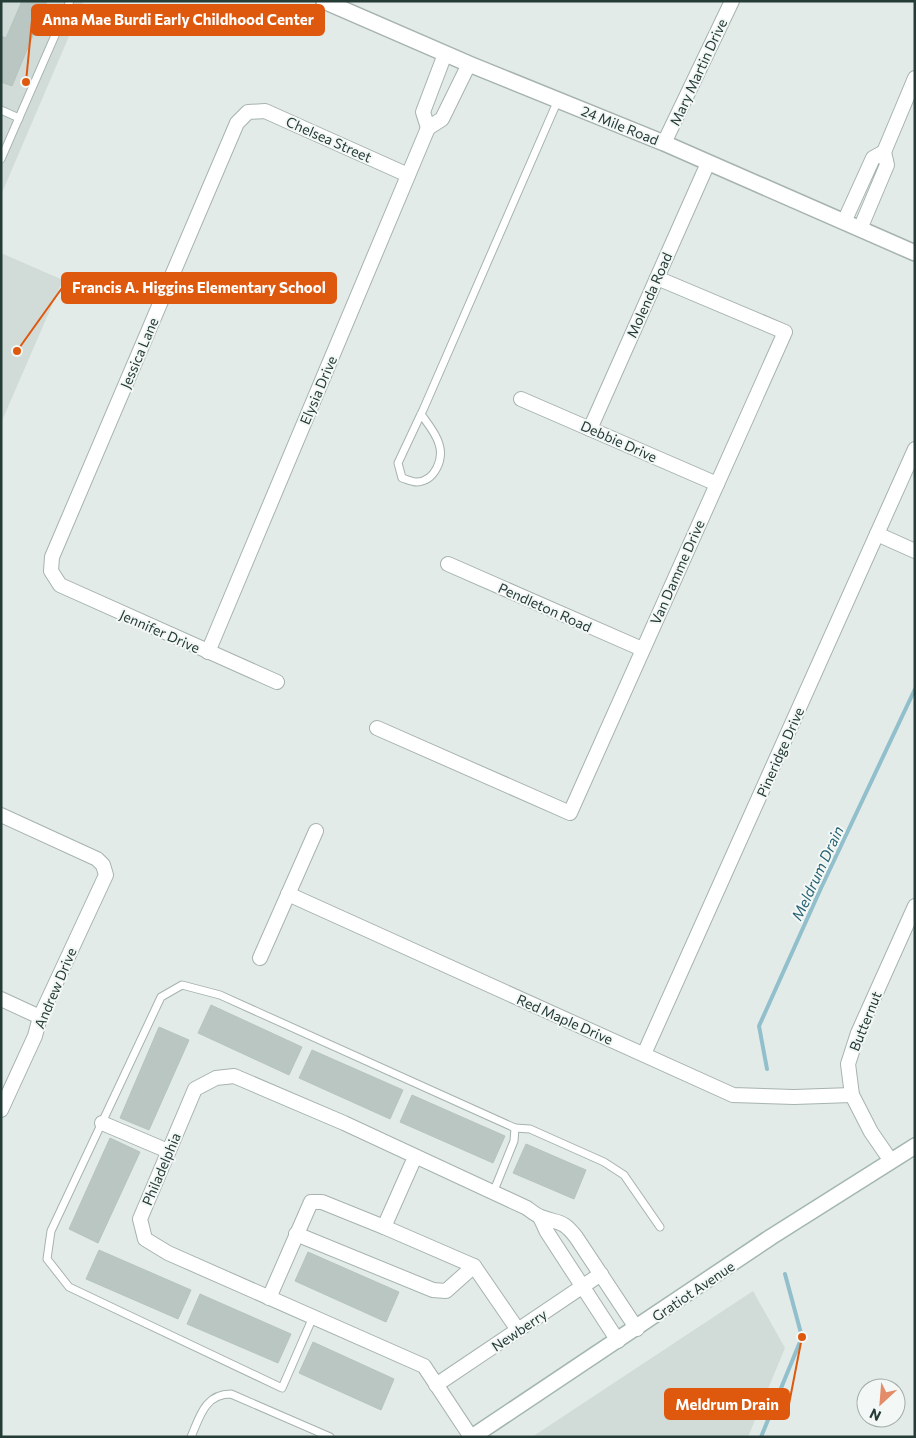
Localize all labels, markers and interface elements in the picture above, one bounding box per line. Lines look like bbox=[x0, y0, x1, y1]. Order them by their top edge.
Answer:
callout: Anna Mae Burdi Early Childhood Center bbox=[32, 5, 324, 35]
text: Anna Mae Burdi Early Childhood Center bbox=[42, 10, 314, 28]
street label: Mary Martin Drive bbox=[666, 16, 730, 128]
street label: 24 Mile Road bbox=[579, 102, 661, 148]
street label: Chelsea Street bbox=[284, 113, 375, 166]
street label: Molenda Road bbox=[623, 250, 675, 340]
callout: Francis A. Higgins Elementary School bbox=[62, 273, 336, 303]
text: Francis A. Higgins Elementary School bbox=[72, 278, 326, 296]
street label: Jessica Lane bbox=[116, 315, 162, 391]
street label: Elysia Drive bbox=[296, 353, 340, 427]
street label: Debbie Drive bbox=[578, 417, 660, 465]
street label: Van Damme Drive bbox=[646, 517, 708, 627]
street label: Pendleton Road bbox=[496, 579, 594, 635]
street label: Jennifer Drive bbox=[117, 606, 203, 656]
street label: Pineridge Drive bbox=[753, 705, 807, 799]
water label: Meldrum Drain bbox=[787, 823, 847, 923]
street label: Andrew Drive bbox=[30, 945, 80, 1031]
street label: Butternut bbox=[845, 988, 885, 1053]
street label: Red Maple Drive bbox=[514, 990, 616, 1048]
street label: Philadelphia bbox=[138, 1130, 184, 1208]
street label: Gratiot Avenue bbox=[649, 1257, 737, 1325]
street label: Newberry bbox=[488, 1305, 550, 1355]
north arrow bbox=[856, 1378, 906, 1428]
callout: Meldrum Drain bbox=[665, 1389, 789, 1419]
text: Meldrum Drain bbox=[675, 1395, 779, 1413]
text: N bbox=[867, 1405, 884, 1425]

